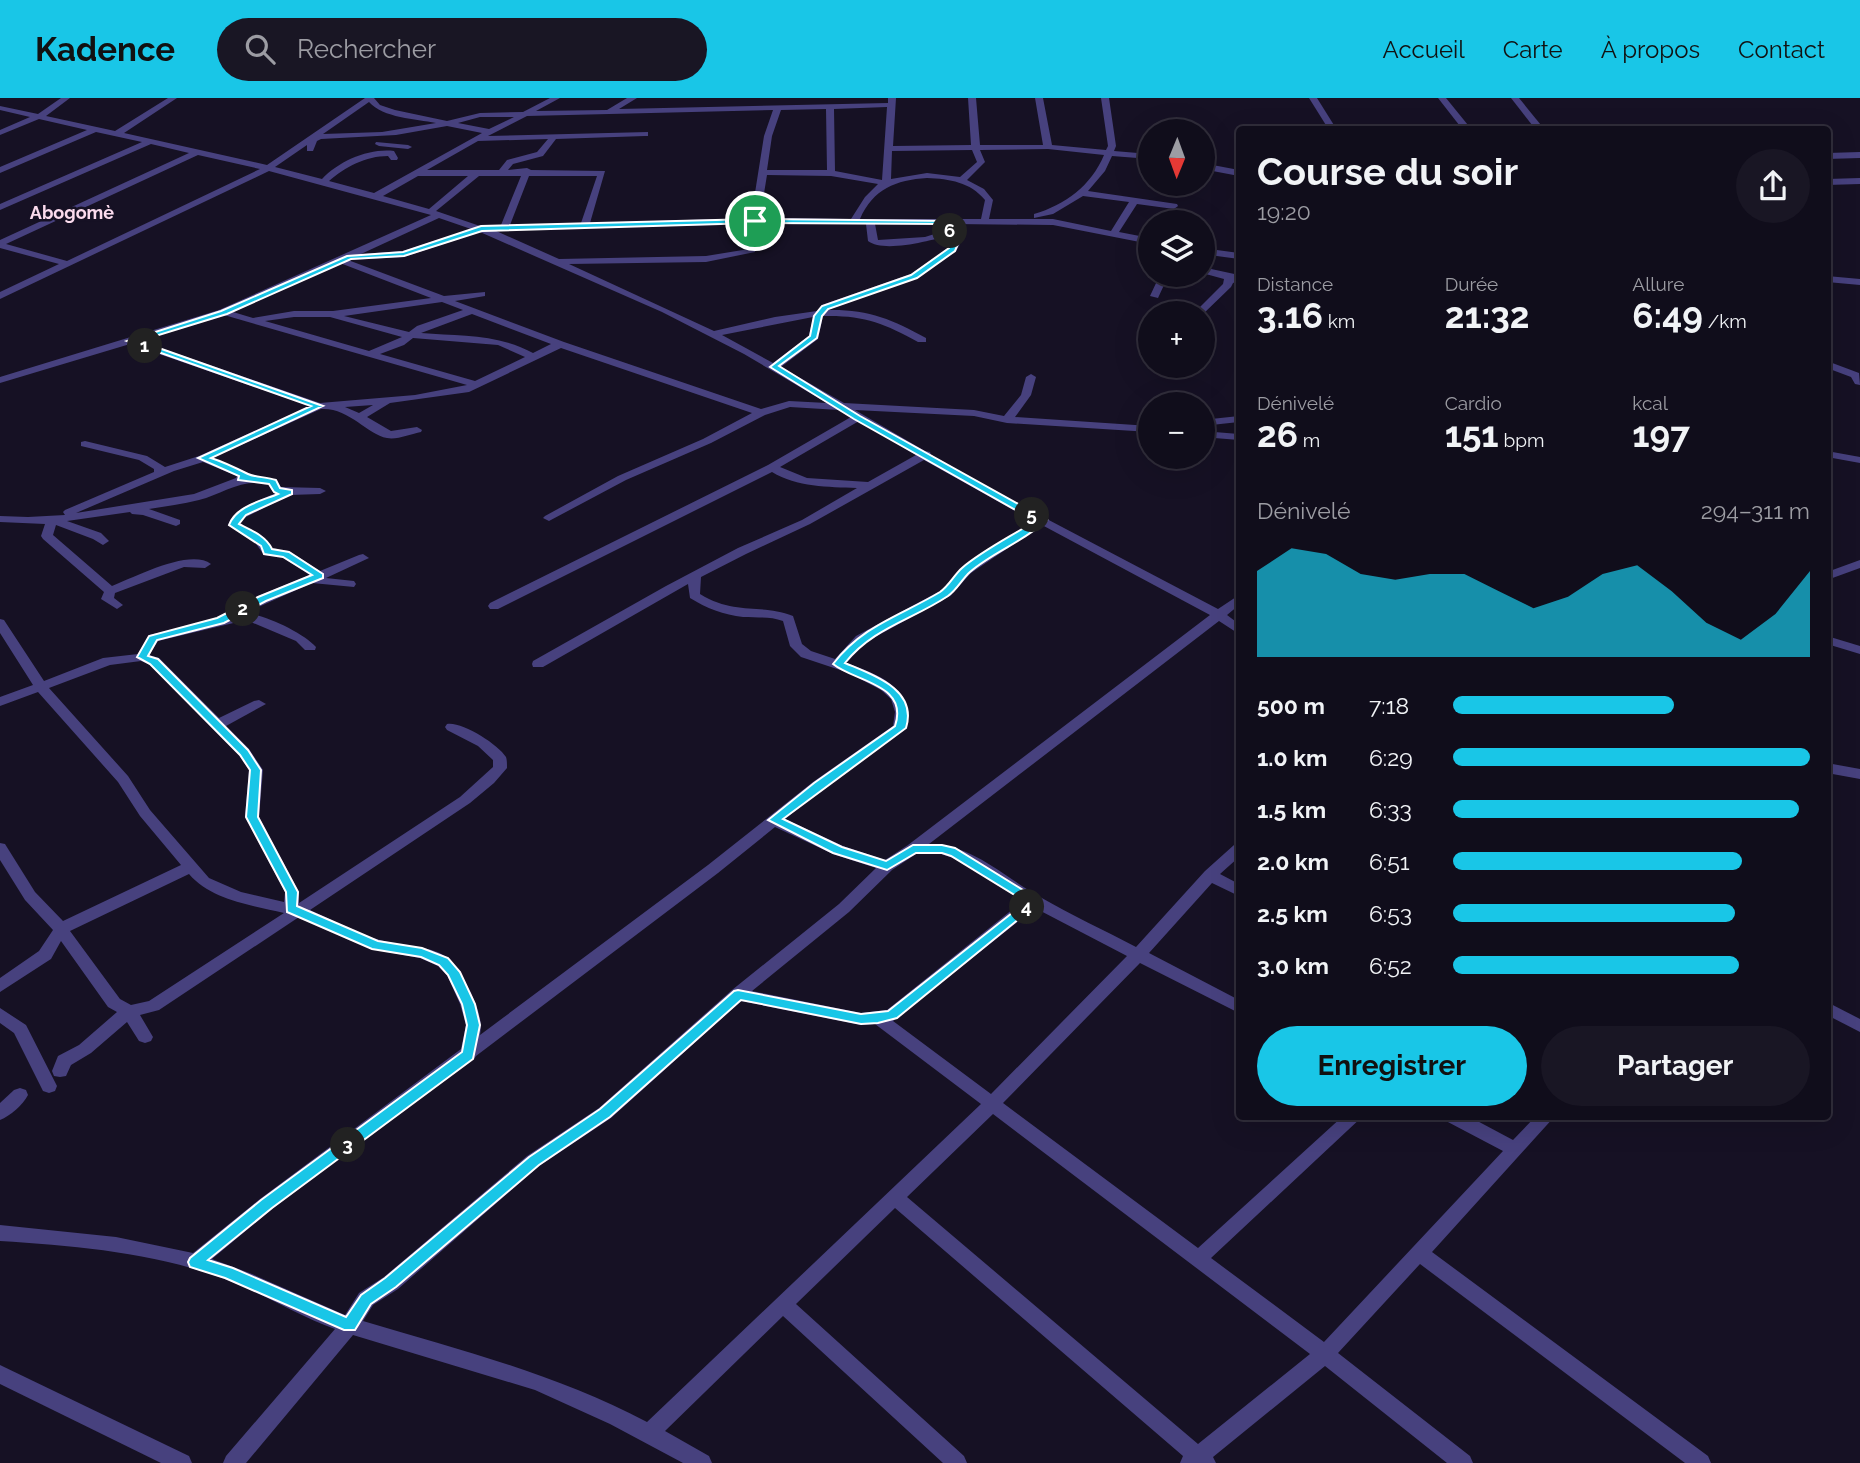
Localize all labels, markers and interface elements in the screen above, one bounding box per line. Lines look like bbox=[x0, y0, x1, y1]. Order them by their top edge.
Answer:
search box bbox=[217, 18, 707, 81]
text: Kadence bbox=[35, 30, 175, 69]
icon: search bbox=[241, 30, 279, 68]
text: Rechercher bbox=[297, 34, 436, 64]
text: Accueil bbox=[1383, 35, 1465, 64]
text: Carte bbox=[1503, 35, 1563, 64]
text: À propos bbox=[1601, 35, 1700, 64]
text: Contact bbox=[1738, 35, 1825, 64]
north arrow bbox=[1138, 119, 1214, 196]
map controls bbox=[1138, 119, 1215, 469]
text: Course du soir bbox=[1257, 149, 1518, 194]
button: share bbox=[1736, 149, 1810, 223]
pin bbox=[725, 191, 785, 251]
text: 19:20 bbox=[1257, 198, 1311, 225]
district label: Abogomè bbox=[30, 202, 114, 223]
icon: arrive bbox=[736, 202, 774, 240]
button: layers bbox=[1138, 210, 1215, 287]
pin: 6 bbox=[932, 214, 968, 248]
text: 6 bbox=[944, 219, 955, 241]
text: Distance bbox=[1257, 273, 1333, 295]
text: Durée bbox=[1445, 273, 1498, 295]
text: Allure bbox=[1632, 273, 1684, 295]
text: 3.16 bbox=[1257, 295, 1323, 336]
text: 21:32 bbox=[1445, 295, 1530, 336]
text: 6:49 bbox=[1632, 295, 1703, 336]
button: + bbox=[1138, 301, 1215, 378]
text: km bbox=[1323, 310, 1355, 332]
text: /km bbox=[1703, 310, 1747, 332]
pin: 1 bbox=[128, 328, 162, 364]
text: 1 bbox=[140, 334, 149, 356]
button: − bbox=[1138, 392, 1215, 469]
text: Dénivelé bbox=[1257, 392, 1334, 414]
text: Cardio bbox=[1445, 392, 1502, 414]
text: kcal bbox=[1632, 392, 1668, 414]
text: 26 bbox=[1257, 414, 1298, 455]
text: 151 bbox=[1445, 414, 1499, 455]
text: 197 bbox=[1632, 414, 1690, 455]
text: m bbox=[1298, 429, 1320, 451]
text: bpm bbox=[1499, 429, 1544, 451]
text: Dénivelé bbox=[1257, 497, 1350, 524]
text: 294–311 m bbox=[1701, 497, 1810, 524]
pin: 5 bbox=[1014, 498, 1050, 532]
text: 5 bbox=[1026, 503, 1037, 525]
pin: 2 bbox=[226, 592, 260, 626]
text: 2 bbox=[237, 597, 248, 619]
text: 500 m bbox=[1257, 692, 1325, 719]
text: 7:18 bbox=[1369, 692, 1409, 719]
text: 1.0 km bbox=[1257, 744, 1327, 771]
text: 6:29 bbox=[1369, 744, 1413, 771]
text: 1.5 km bbox=[1257, 796, 1326, 823]
text: 6:33 bbox=[1369, 796, 1412, 823]
text: 2.0 km bbox=[1257, 848, 1329, 875]
text: 6:51 bbox=[1369, 848, 1410, 875]
pin: 4 bbox=[1010, 890, 1044, 924]
text: 4 bbox=[1021, 895, 1032, 917]
text: 2.5 km bbox=[1257, 900, 1328, 927]
text: 6:53 bbox=[1369, 900, 1412, 927]
text: 3.0 km bbox=[1257, 952, 1329, 979]
text: 6:52 bbox=[1369, 952, 1412, 979]
button: Enregistrer bbox=[1257, 1026, 1527, 1106]
button: Partager bbox=[1541, 1026, 1810, 1106]
pin: 3 bbox=[330, 1128, 366, 1162]
text: 3 bbox=[342, 1133, 353, 1155]

